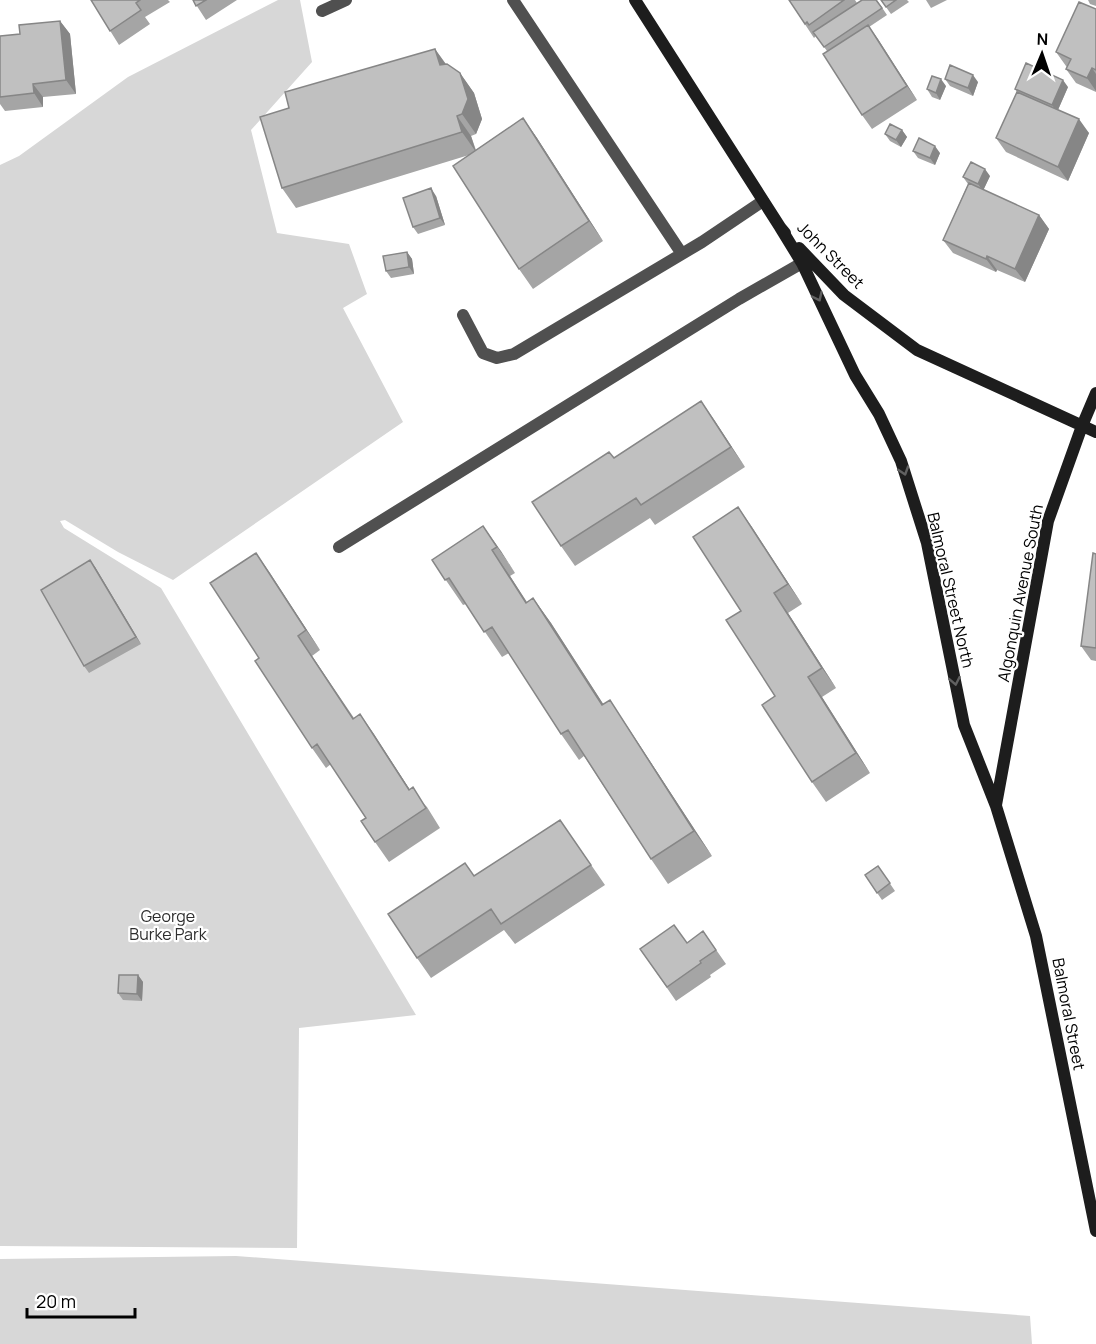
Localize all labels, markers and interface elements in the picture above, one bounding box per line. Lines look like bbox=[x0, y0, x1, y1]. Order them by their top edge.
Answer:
north arrow bbox=[1012, 24, 1072, 84]
text: N bbox=[1036, 28, 1049, 50]
street label: John Street bbox=[793, 217, 869, 293]
one-way arrow bbox=[811, 290, 823, 301]
one-way arrow bbox=[897, 465, 909, 476]
street label: Algonquin Avenue South bbox=[992, 502, 1048, 684]
street label: Balmoral Street North bbox=[922, 510, 980, 670]
one-way arrow bbox=[948, 676, 961, 686]
park label: George Burke Park bbox=[129, 905, 208, 945]
street label: Balmoral Street bbox=[1047, 956, 1091, 1072]
scale bar bbox=[27, 1281, 135, 1319]
text: 20 m bbox=[36, 1289, 76, 1313]

